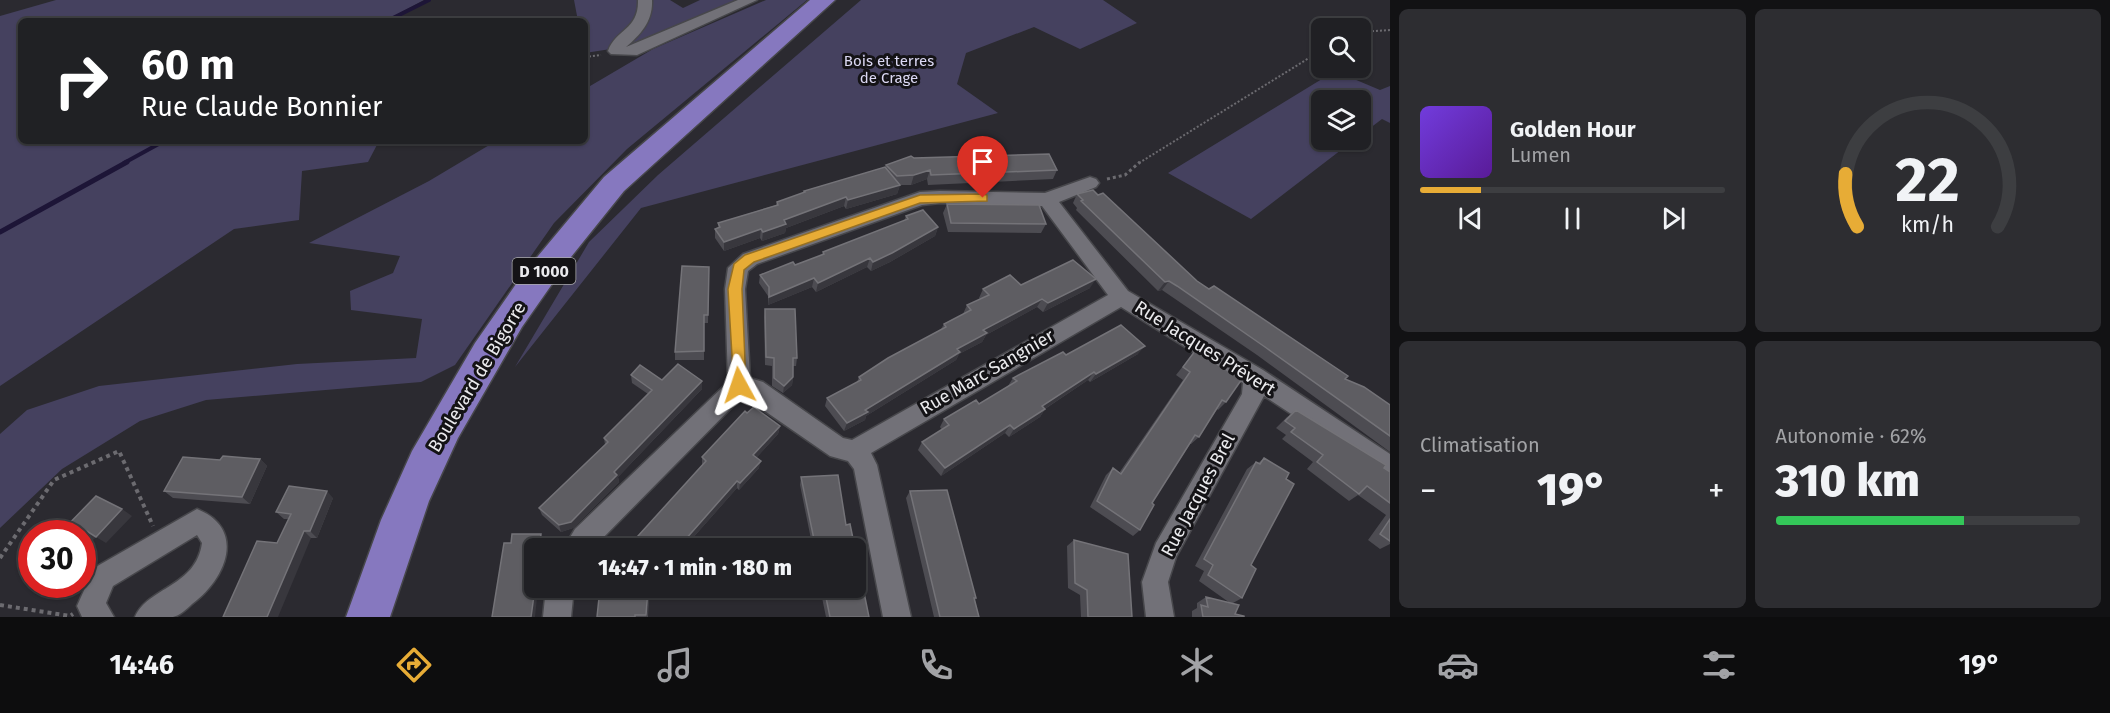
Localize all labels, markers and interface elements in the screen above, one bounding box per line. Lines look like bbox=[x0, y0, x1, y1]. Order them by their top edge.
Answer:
map controls bbox=[1311, 18, 1371, 150]
button: search bbox=[1311, 18, 1371, 78]
text: 60 m bbox=[141, 40, 235, 90]
icon: right bbox=[42, 42, 120, 120]
park label: Bois et terres de Crage bbox=[844, 52, 934, 87]
button: layers bbox=[1311, 90, 1371, 150]
text: Rue Claude Bonnier bbox=[141, 91, 383, 123]
text: Golden Hour bbox=[1510, 116, 1636, 143]
pin bbox=[957, 136, 1008, 198]
text: Lumen bbox=[1510, 143, 1571, 167]
text: 22 bbox=[1895, 144, 1960, 219]
icon: arrive bbox=[966, 145, 999, 178]
icon: previous bbox=[1454, 202, 1487, 235]
icon: pause bbox=[1556, 202, 1589, 235]
icon: next bbox=[1657, 202, 1690, 235]
text: km/h bbox=[1901, 213, 1954, 239]
road number: D 1000 bbox=[512, 258, 576, 284]
street label: Rue Jacques Prévert bbox=[1130, 296, 1280, 401]
street label: Boulevard de Bigorre bbox=[423, 298, 531, 456]
street label: Rue Marc Sangnier bbox=[916, 325, 1058, 419]
position arrow bbox=[707, 353, 771, 417]
text: Autonomie · 62% bbox=[1776, 424, 1927, 448]
street label: Rue Jacques Brel bbox=[1156, 430, 1240, 560]
text: Climatisation bbox=[1420, 433, 1540, 457]
text: 310 km bbox=[1776, 454, 1920, 508]
text: 19° bbox=[1537, 463, 1607, 517]
text: − bbox=[1420, 471, 1437, 511]
text: + bbox=[1708, 471, 1724, 511]
speed limit sign: 30 bbox=[18, 520, 96, 598]
text: 14:47 · 1 min · 180 m bbox=[598, 554, 792, 581]
icon: directions bbox=[393, 644, 435, 686]
icon: music bbox=[654, 644, 696, 686]
icon: phone bbox=[915, 644, 957, 686]
icon: climate bbox=[1176, 644, 1218, 686]
icon: car bbox=[1437, 644, 1479, 686]
icon: filters bbox=[1698, 644, 1740, 686]
text: 14:46 bbox=[109, 649, 174, 681]
text: 19° bbox=[1959, 649, 2000, 681]

